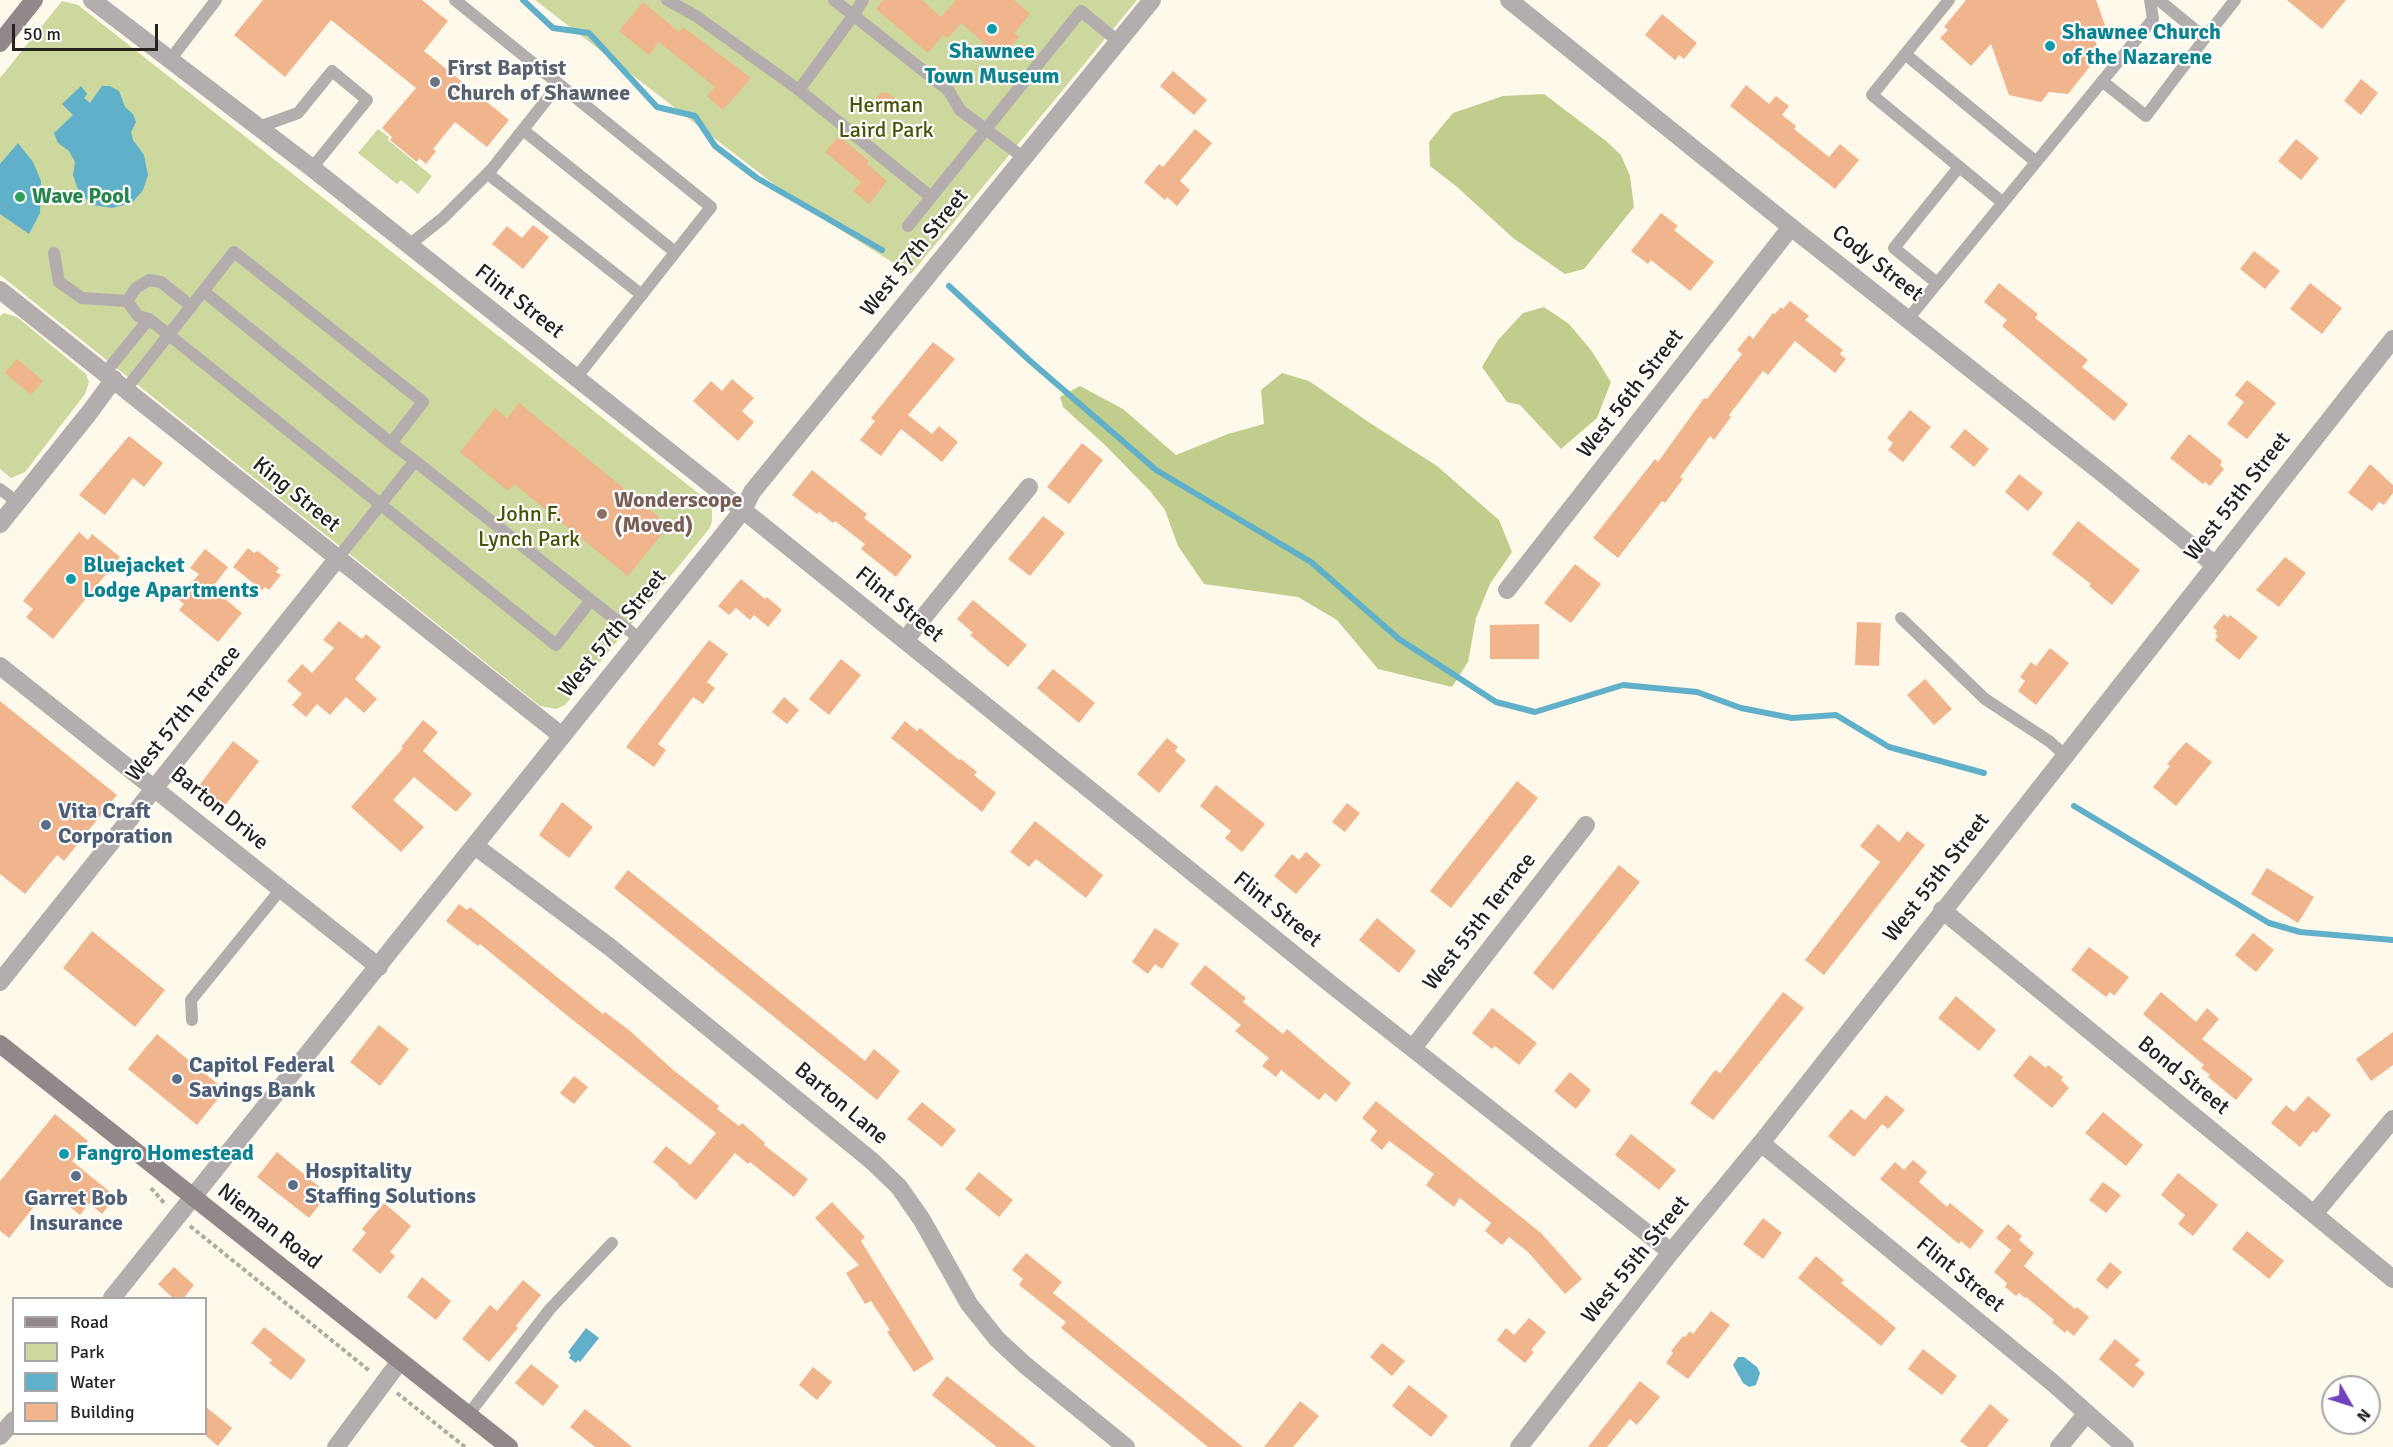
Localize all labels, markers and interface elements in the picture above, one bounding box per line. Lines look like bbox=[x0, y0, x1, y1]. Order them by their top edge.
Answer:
scale bar bbox=[15, 12, 160, 50]
place label: Shawnee Church of the Nazarene bbox=[2062, 20, 2221, 72]
marker: Shawnee Town Museum bbox=[985, 22, 999, 36]
text: 50 m bbox=[23, 23, 61, 45]
place label: Shawnee Town Museum bbox=[924, 39, 1060, 90]
marker: Shawnee Church of the Nazarene bbox=[2043, 39, 2057, 53]
place label: First Baptist Church of Shawnee bbox=[447, 56, 630, 107]
marker: First Baptist Church of Shawnee bbox=[428, 75, 442, 89]
park label: Herman Laird Park bbox=[838, 93, 934, 144]
place label: Wave Pool bbox=[32, 184, 131, 210]
street label: West 57th Street bbox=[855, 184, 975, 322]
marker: Wave Pool bbox=[13, 190, 27, 204]
street label: Cody Street bbox=[1826, 220, 1928, 308]
street label: Flint Street bbox=[469, 259, 569, 345]
street label: West 56th Street bbox=[1572, 324, 1690, 464]
street label: West 55th Street bbox=[2179, 427, 2297, 567]
street label: King Street bbox=[247, 452, 345, 538]
place label: Wonderscope (Moved) bbox=[614, 488, 742, 540]
park label: John F. Lynch Park bbox=[478, 502, 580, 554]
marker: Wonderscope (Moved) bbox=[595, 507, 609, 521]
place label: Bluejacket Lodge Apartments bbox=[83, 553, 259, 604]
street label: Flint Street bbox=[850, 561, 948, 649]
street label: West 57th Street bbox=[553, 565, 673, 703]
marker: Bluejacket Lodge Apartments bbox=[64, 572, 78, 586]
street label: West 57th Terrace bbox=[121, 641, 247, 787]
street label: Barton Drive bbox=[165, 762, 273, 856]
place label: Vita Craft Corporation bbox=[58, 799, 173, 850]
street label: West 55th Street bbox=[1878, 808, 1996, 948]
marker: Vita Craft Corporation bbox=[39, 818, 53, 832]
street label: West 55th Terrace bbox=[1418, 848, 1542, 996]
street label: Flint Street bbox=[1228, 866, 1326, 954]
street label: Bond Street bbox=[2132, 1031, 2234, 1121]
place label: Capitol Federal Savings Bank bbox=[189, 1053, 335, 1104]
street label: Barton Lane bbox=[789, 1057, 893, 1151]
marker: Capitol Federal Savings Bank bbox=[170, 1072, 184, 1086]
place label: Fangro Homestead bbox=[76, 1141, 254, 1167]
marker: Fangro Homestead bbox=[57, 1147, 71, 1161]
place label: Hospitality Staffing Solutions bbox=[305, 1159, 476, 1210]
marker: Garret Bob Insurance bbox=[69, 1169, 83, 1183]
street label: Nieman Road bbox=[212, 1178, 326, 1276]
marker: Hospitality Staffing Solutions bbox=[286, 1178, 300, 1192]
place label: Garret Bob Insurance bbox=[24, 1186, 128, 1238]
street label: West 55th Street bbox=[1576, 1191, 1696, 1329]
street label: Flint Street bbox=[1911, 1231, 2009, 1319]
legend bbox=[12, 1297, 207, 1435]
text: Road bbox=[70, 1311, 109, 1333]
text: Park bbox=[70, 1341, 105, 1363]
text: Water bbox=[70, 1371, 115, 1393]
north arrow bbox=[2321, 1375, 2381, 1435]
text: Building bbox=[70, 1401, 134, 1423]
text: N bbox=[2352, 1404, 2375, 1426]

